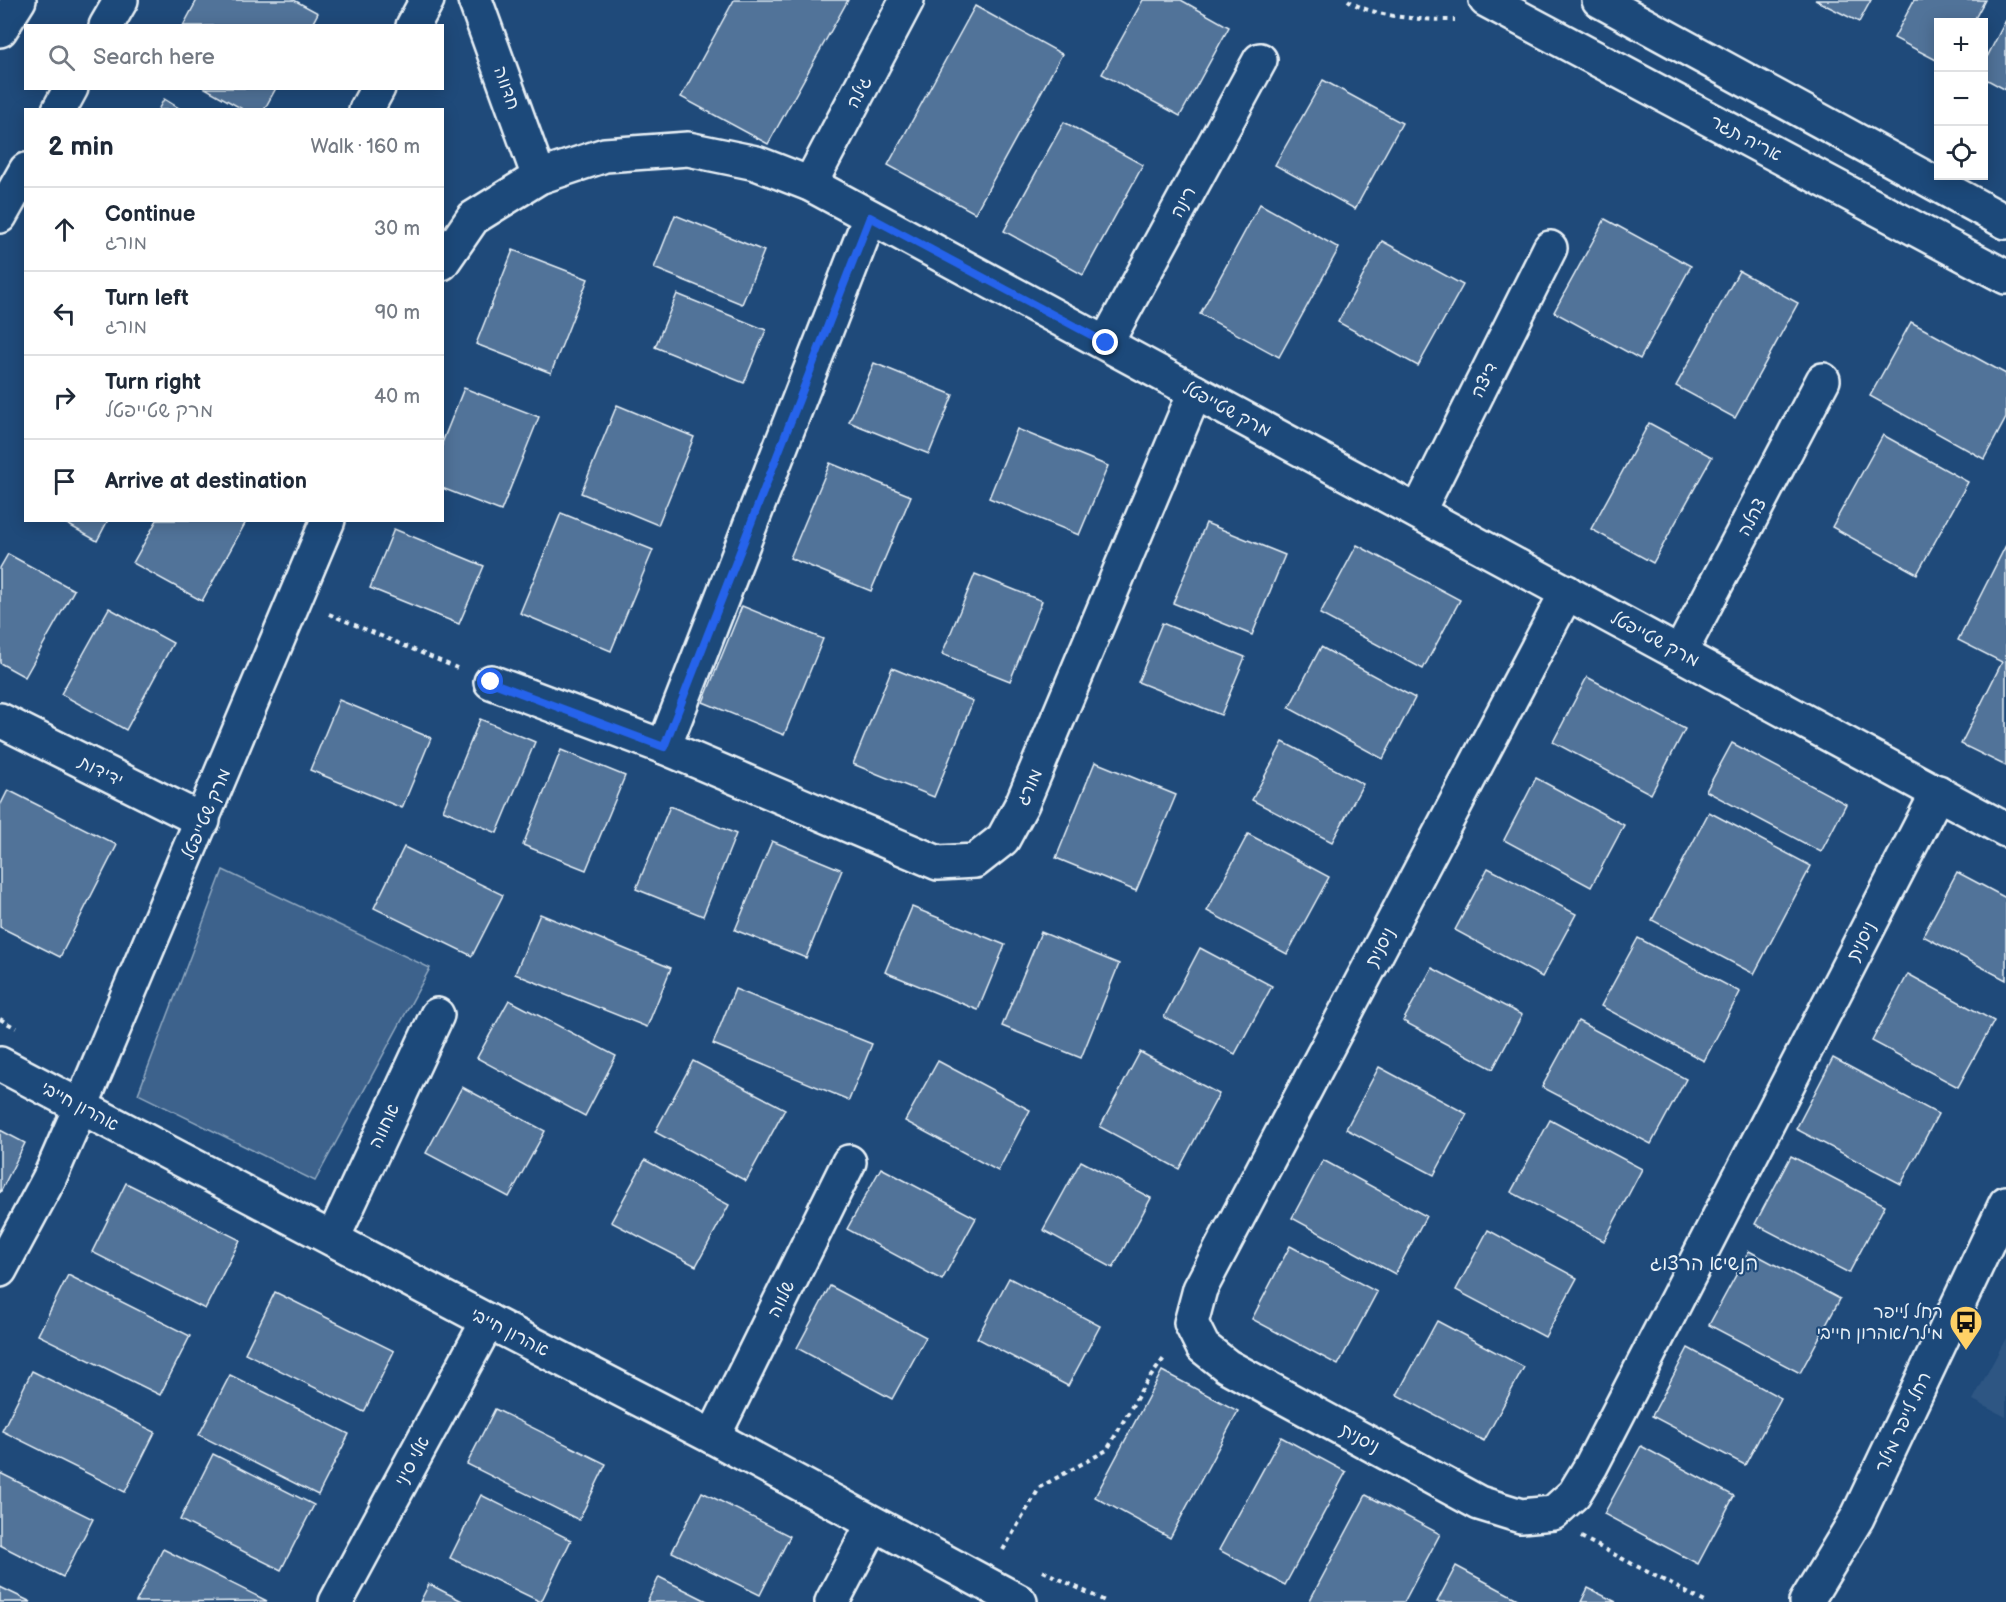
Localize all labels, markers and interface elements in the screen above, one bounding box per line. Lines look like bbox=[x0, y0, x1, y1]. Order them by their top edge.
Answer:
map controls bbox=[1934, 18, 1988, 180]
button: + bbox=[1934, 18, 1988, 72]
search box bbox=[24, 24, 444, 90]
icon: search bbox=[45, 41, 78, 74]
text: Search here bbox=[93, 44, 215, 71]
street label: חדווה bbox=[489, 64, 524, 113]
button: − bbox=[1934, 72, 1988, 126]
street label: גילה bbox=[842, 73, 876, 112]
street label: אריה תגר bbox=[1707, 111, 1785, 166]
button: locate bbox=[1934, 126, 1988, 180]
text: 2 min bbox=[48, 132, 114, 163]
text: Walk · 160 m bbox=[311, 135, 420, 159]
street label: רינה bbox=[1166, 183, 1200, 222]
text: Continue bbox=[105, 201, 195, 228]
icon: ahead bbox=[48, 213, 81, 246]
text: 30 m bbox=[374, 217, 420, 241]
text: מורג bbox=[105, 231, 147, 255]
text: Turn left bbox=[105, 285, 189, 312]
icon: left bbox=[48, 297, 81, 330]
text: 90 m bbox=[375, 301, 420, 325]
text: מורג bbox=[105, 315, 147, 339]
route end bbox=[1092, 329, 1118, 355]
street label: דיצה bbox=[1467, 359, 1502, 401]
text: Turn right bbox=[105, 369, 201, 396]
street label: מרק שטייפטל bbox=[1179, 377, 1275, 442]
icon: right bbox=[48, 381, 81, 414]
text: 40 m bbox=[374, 385, 420, 409]
text: מרק שטייפטל bbox=[105, 399, 213, 423]
icon: arrive bbox=[48, 465, 81, 498]
text: Arrive at destination bbox=[105, 468, 307, 495]
street label: צהלה bbox=[1734, 495, 1771, 540]
street label: מרק שטייפטל bbox=[1607, 607, 1703, 672]
route start bbox=[477, 668, 503, 694]
street label: ידידות bbox=[74, 751, 126, 791]
street label: מרק שטייפטל bbox=[178, 765, 235, 863]
street label: מורג bbox=[1012, 766, 1047, 809]
street label: ניסנית bbox=[1843, 918, 1880, 965]
street label: ניסנית bbox=[1361, 924, 1399, 971]
street label: אהרון חייבי bbox=[37, 1077, 122, 1136]
street label: אחווה bbox=[365, 1100, 404, 1152]
district label: הנשיא הרצוג bbox=[1650, 1252, 1758, 1276]
street label: שלווה bbox=[764, 1277, 799, 1321]
place label: רחל לייפר מילר/אהרון חייבי bbox=[1816, 1302, 1943, 1344]
street label: אהרון חייבי bbox=[467, 1304, 553, 1361]
bus stop icon: רחל לייפר מילר/אהרון חייבי bbox=[1948, 1304, 1984, 1351]
street label: רחל לייפר מילר bbox=[1871, 1369, 1936, 1476]
street label: ניסנית bbox=[1336, 1419, 1383, 1457]
street label: אלי סיני bbox=[391, 1433, 434, 1490]

